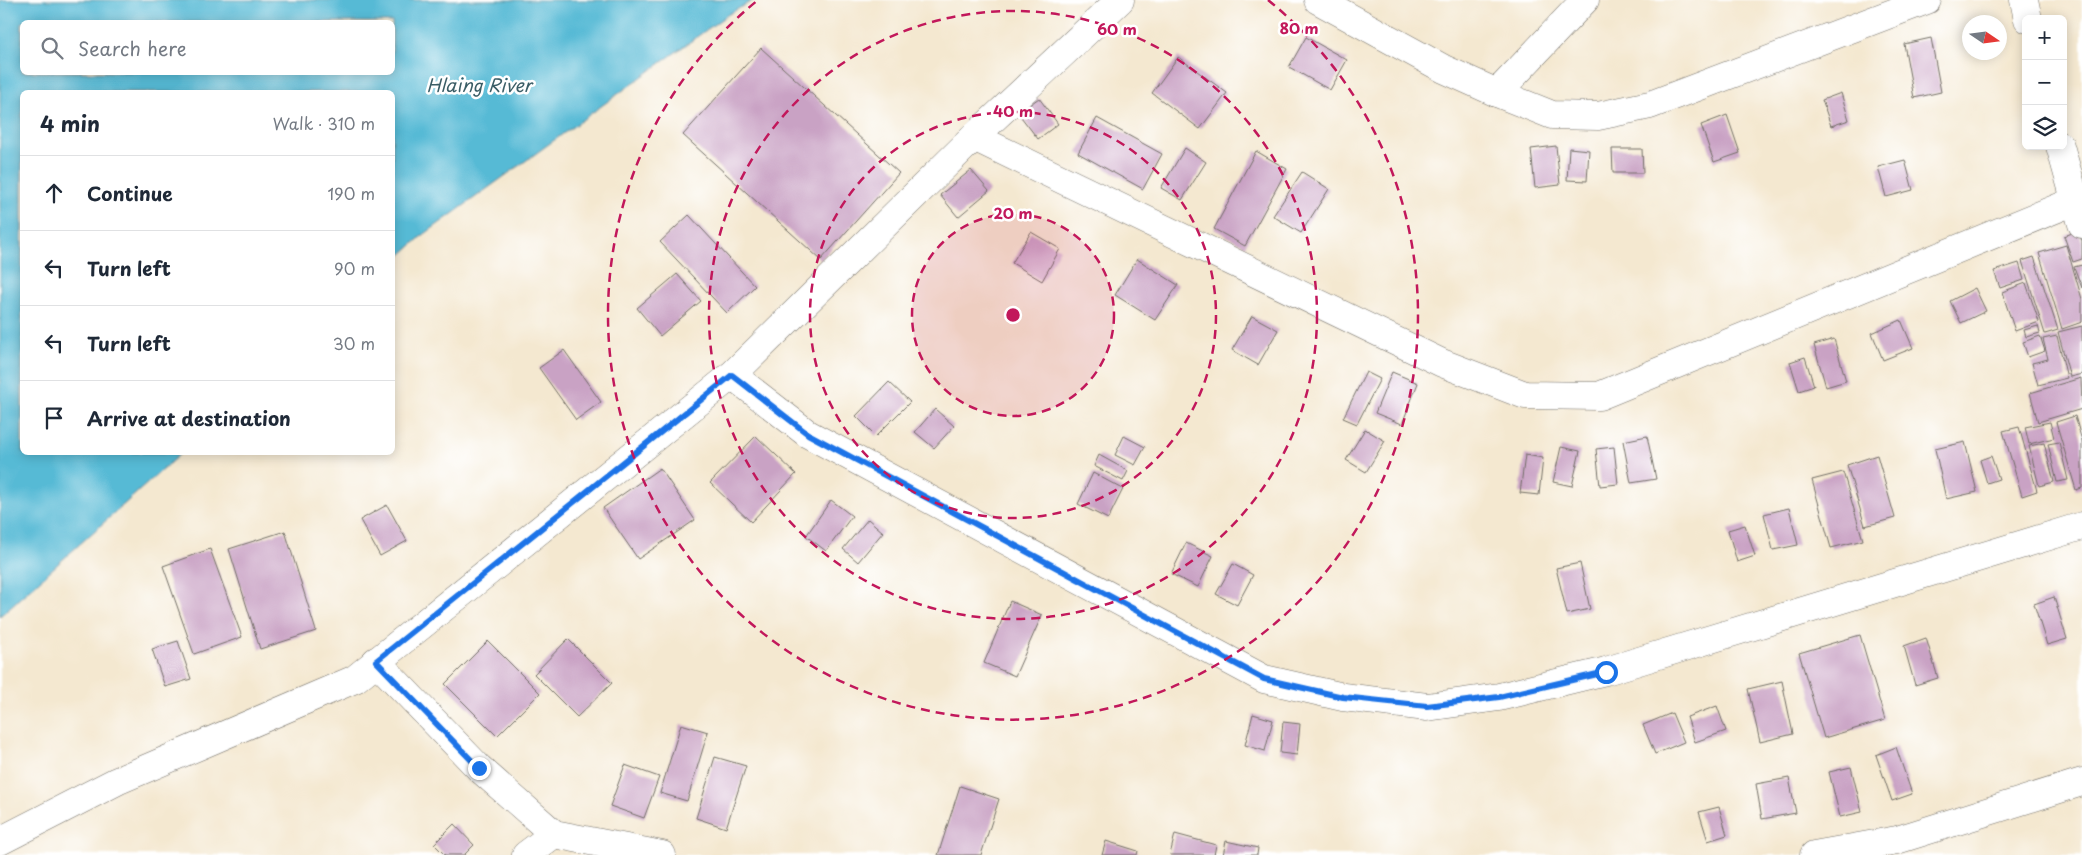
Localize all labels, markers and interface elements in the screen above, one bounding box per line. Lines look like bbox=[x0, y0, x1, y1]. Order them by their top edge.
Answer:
north arrow bbox=[1962, 15, 2007, 60]
map controls bbox=[2022, 15, 2067, 150]
button: + bbox=[2022, 15, 2067, 60]
text: 80 m bbox=[1279, 16, 1319, 39]
text: 60 m bbox=[1097, 17, 1137, 40]
search box bbox=[20, 20, 395, 75]
icon: search bbox=[38, 34, 66, 62]
text: Search here bbox=[78, 34, 187, 62]
button: − bbox=[2022, 60, 2067, 105]
water label: Hlaing River bbox=[427, 71, 534, 98]
text: 40 m bbox=[993, 99, 1033, 122]
button: layers bbox=[2022, 105, 2067, 150]
text: 4 min bbox=[40, 107, 100, 139]
text: Walk · 310 m bbox=[273, 111, 375, 135]
icon: ahead bbox=[40, 179, 68, 207]
text: Continue bbox=[87, 179, 173, 207]
text: 190 m bbox=[327, 181, 375, 205]
text: 20 m bbox=[994, 201, 1032, 224]
icon: left bbox=[40, 254, 68, 282]
text: Turn left bbox=[87, 254, 171, 282]
text: 90 m bbox=[334, 256, 375, 280]
centre of rings bbox=[1004, 306, 1022, 324]
icon: left bbox=[40, 329, 68, 357]
text: Turn left bbox=[87, 329, 171, 357]
text: 30 m bbox=[333, 331, 375, 355]
icon: arrive bbox=[40, 404, 68, 432]
text: Arrive at destination bbox=[87, 404, 291, 432]
route start bbox=[1595, 661, 1618, 684]
route end bbox=[468, 757, 491, 780]

